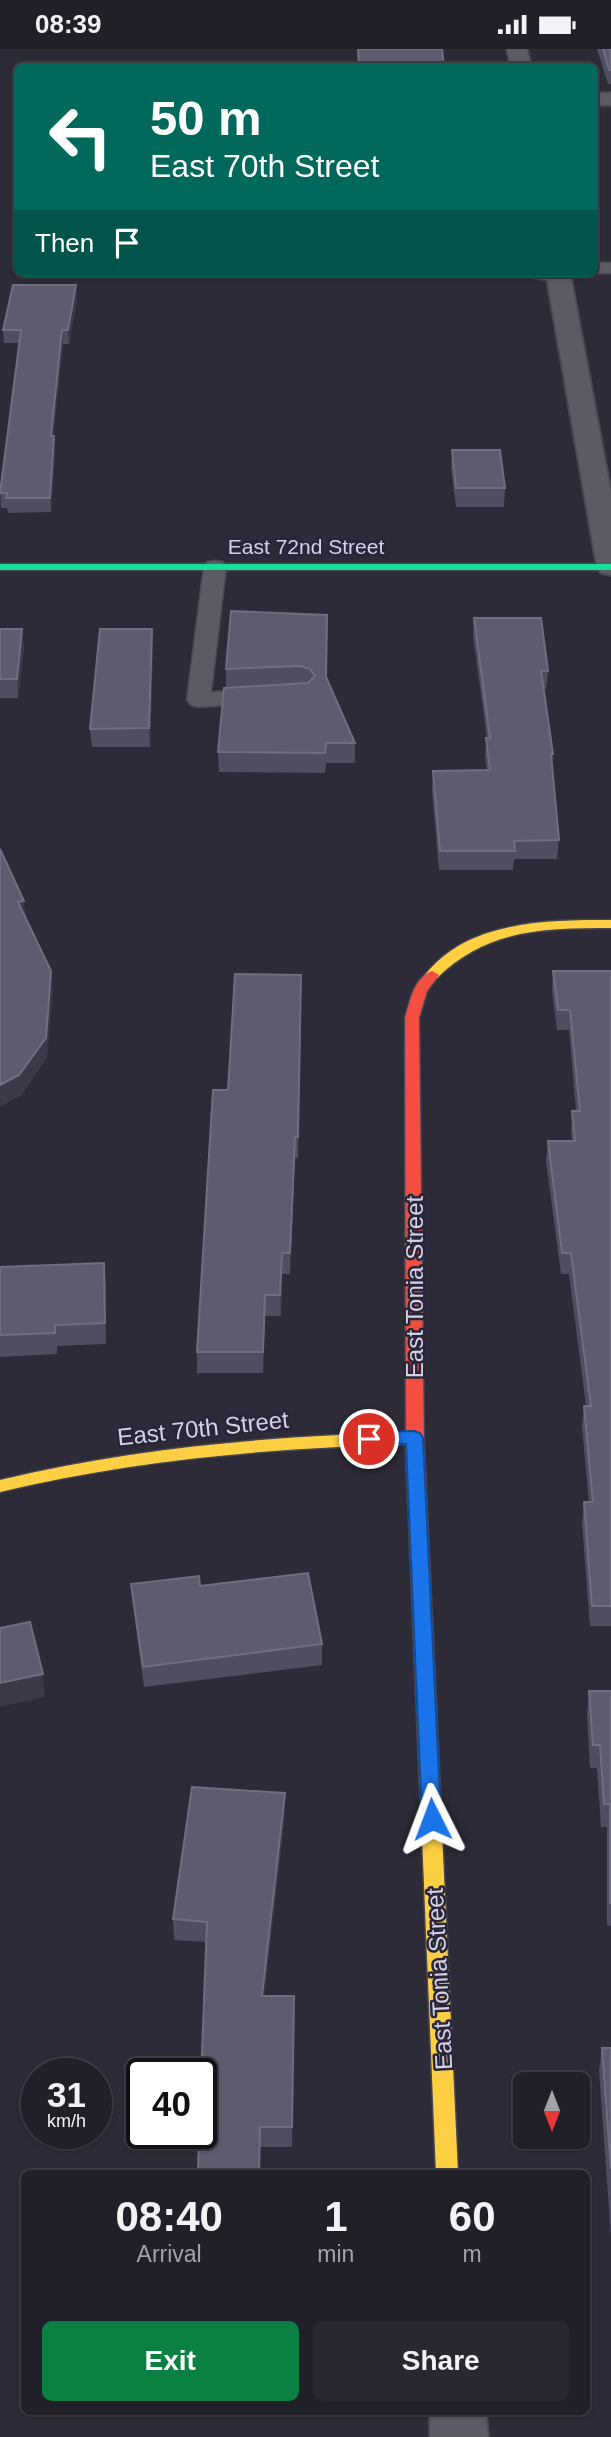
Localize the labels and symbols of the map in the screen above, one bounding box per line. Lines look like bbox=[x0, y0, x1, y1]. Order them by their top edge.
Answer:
street label: East 72nd Street bbox=[228, 535, 384, 558]
street label: East Tonia Street bbox=[401, 1196, 428, 1378]
street label: East 70th Street bbox=[116, 1406, 290, 1450]
pin bbox=[339, 1409, 399, 1469]
position arrow bbox=[395, 1782, 469, 1856]
street label: East Tonia Street bbox=[421, 1887, 457, 2071]
speed limit sign: 40 bbox=[126, 2058, 217, 2149]
north arrow bbox=[513, 2072, 590, 2149]

